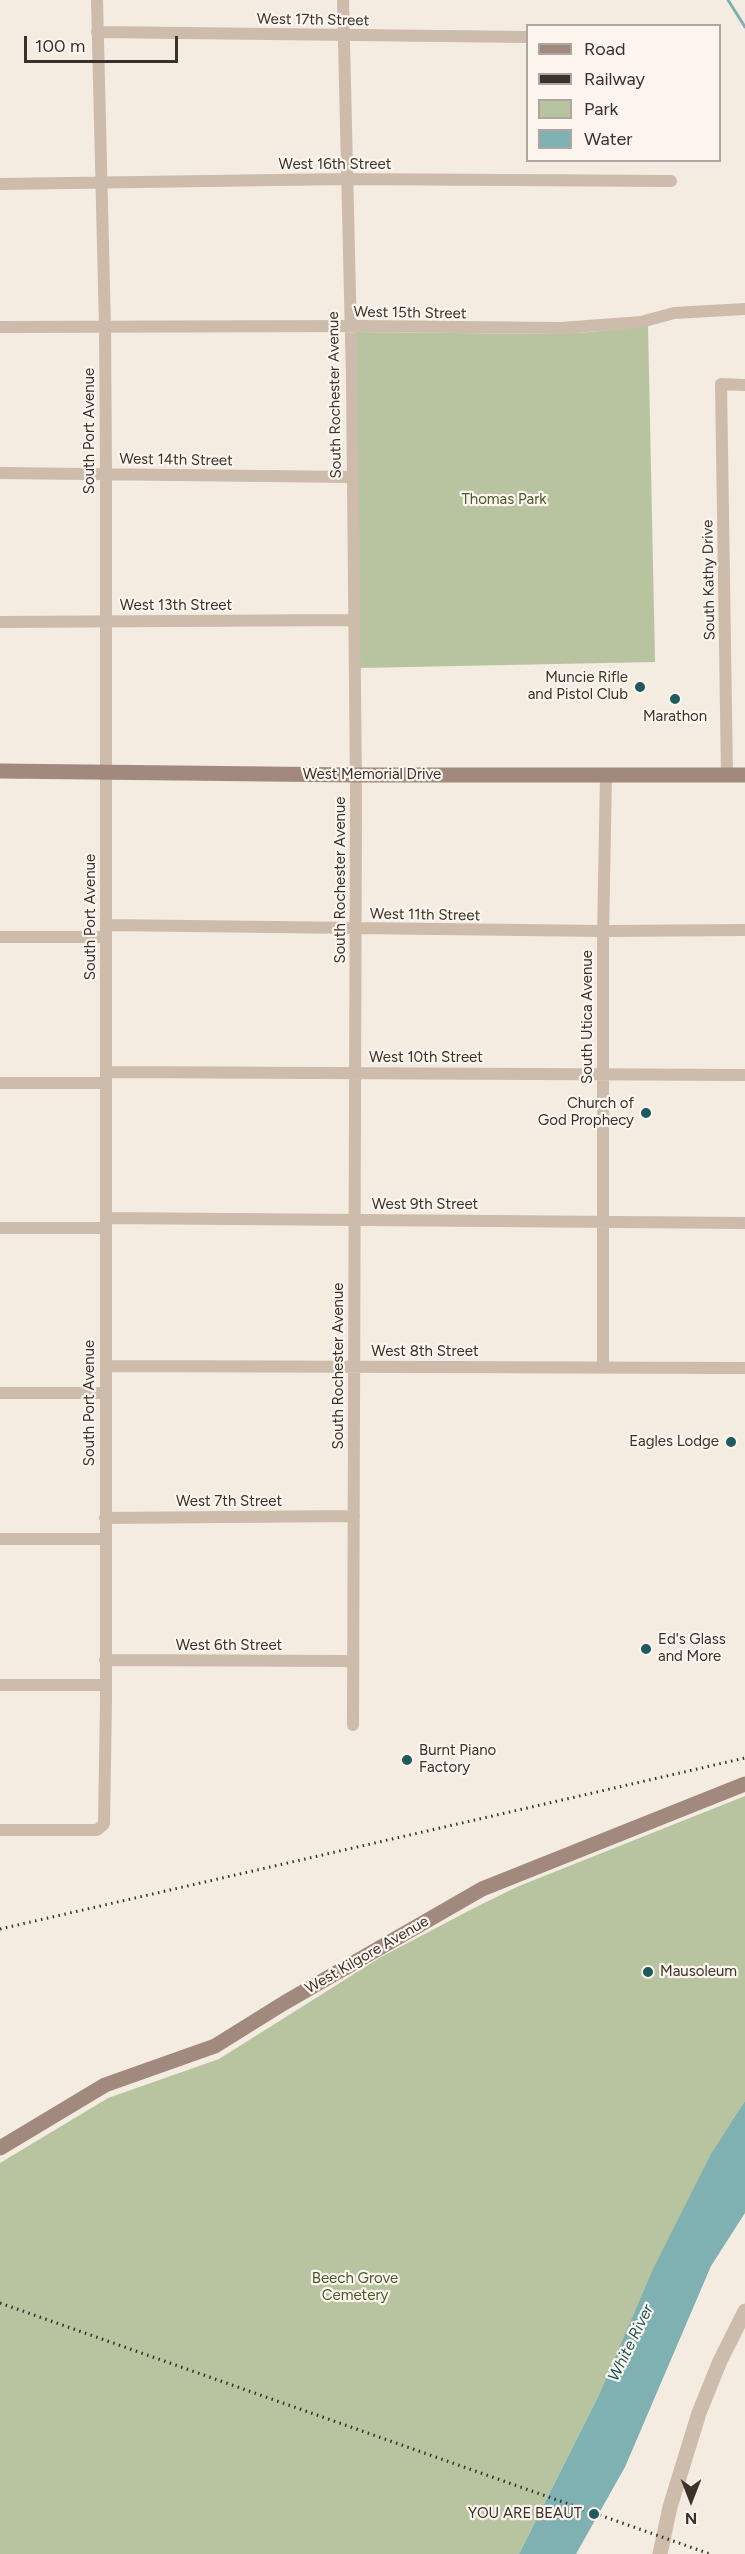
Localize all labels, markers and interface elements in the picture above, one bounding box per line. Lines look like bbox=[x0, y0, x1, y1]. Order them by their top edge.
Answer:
street label: West 17th Street bbox=[257, 10, 369, 30]
scale bar bbox=[27, 24, 182, 62]
legend bbox=[526, 24, 721, 162]
text: 100 m bbox=[35, 35, 85, 57]
text: Road bbox=[584, 38, 625, 60]
text: Railway bbox=[584, 68, 645, 90]
text: Park bbox=[584, 98, 618, 120]
text: Water bbox=[584, 128, 632, 150]
street label: West 16th Street bbox=[279, 156, 391, 174]
street label: West 15th Street bbox=[353, 303, 467, 323]
street label: South Rochester Avenue bbox=[325, 311, 345, 479]
street label: South Port Avenue bbox=[81, 368, 99, 494]
street label: West 14th Street bbox=[119, 450, 233, 470]
park label: Thomas Park bbox=[462, 491, 546, 509]
street label: South Kathy Drive bbox=[699, 519, 719, 641]
street label: West 13th Street bbox=[120, 597, 232, 615]
place label: Muncie Rifle and Pistol Club bbox=[528, 669, 628, 704]
marker: Muncie Rifle and Pistol Club bbox=[633, 680, 647, 694]
marker: Marathon bbox=[668, 692, 682, 706]
place label: Marathon bbox=[643, 708, 707, 726]
street label: West Memorial Drive bbox=[303, 766, 441, 784]
street label: South Rochester Avenue bbox=[332, 796, 350, 964]
street label: South Port Avenue bbox=[82, 854, 100, 980]
street label: West 11th Street bbox=[370, 905, 480, 925]
street label: South Utica Avenue bbox=[579, 950, 597, 1084]
street label: West 10th Street bbox=[369, 1049, 483, 1067]
place label: Church of God Prophecy bbox=[538, 1095, 634, 1130]
marker: Church of God Prophecy bbox=[639, 1106, 653, 1120]
street label: West 9th Street bbox=[372, 1196, 478, 1214]
street label: South Rochester Avenue bbox=[330, 1282, 348, 1450]
street label: South Port Avenue bbox=[81, 1340, 99, 1466]
street label: West 8th Street bbox=[371, 1343, 479, 1361]
place label: Eagles Lodge bbox=[629, 1433, 719, 1451]
marker: Eagles Lodge bbox=[724, 1435, 738, 1449]
street label: West 7th Street bbox=[176, 1493, 282, 1511]
place label: Ed's Glass and More bbox=[658, 1631, 726, 1666]
street label: West 6th Street bbox=[176, 1637, 282, 1655]
marker: Ed's Glass and More bbox=[639, 1642, 653, 1656]
place label: Burnt Piano Factory bbox=[419, 1742, 496, 1777]
marker: Burnt Piano Factory bbox=[400, 1753, 414, 1767]
street label: West Kilgore Avenue bbox=[302, 1912, 432, 1998]
place label: Mausoleum bbox=[660, 1963, 737, 1981]
marker: Mausoleum bbox=[641, 1965, 655, 1979]
park label: Beech Grove Cemetery bbox=[312, 2270, 398, 2305]
water label: White River bbox=[604, 2302, 658, 2384]
north arrow bbox=[661, 2470, 721, 2530]
place label: YOU ARE BEAUT bbox=[468, 2505, 582, 2523]
marker: YOU ARE BEAUT bbox=[587, 2507, 601, 2521]
text: N bbox=[685, 2509, 697, 2528]

